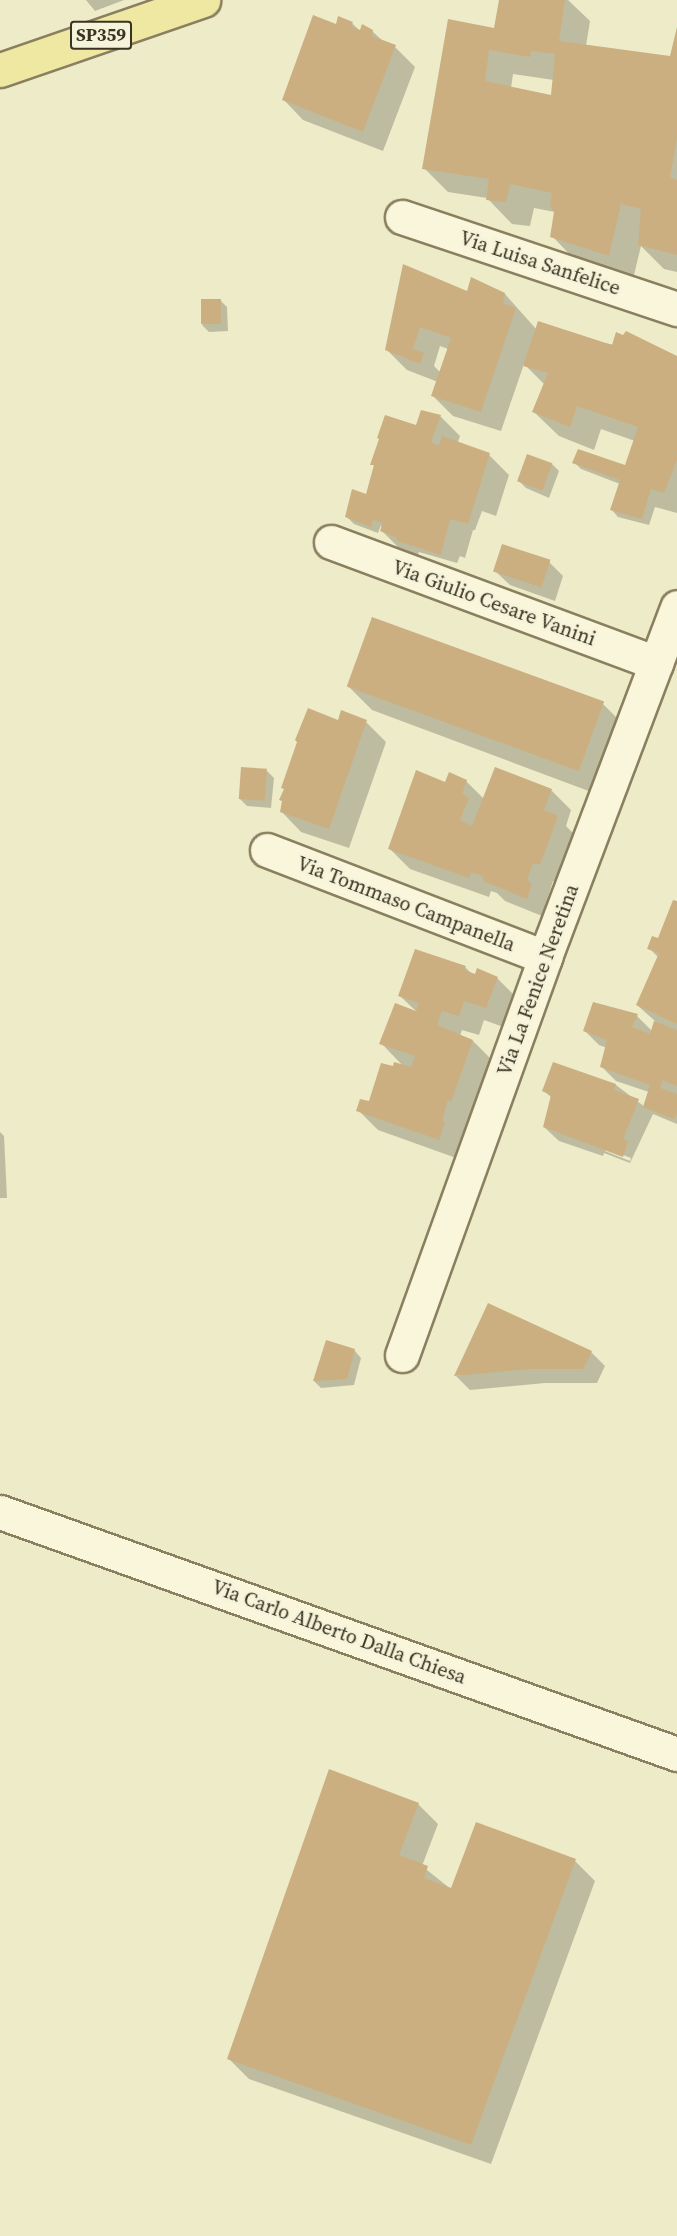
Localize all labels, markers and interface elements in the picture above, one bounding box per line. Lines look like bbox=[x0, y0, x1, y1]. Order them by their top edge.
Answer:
road number: SP359 bbox=[70, 20, 132, 50]
street label: Via Luisa Sanfelice bbox=[457, 226, 623, 300]
street label: Via Giulio Cesare Vanini bbox=[389, 555, 599, 651]
street label: Via Tommaso Campanella bbox=[293, 851, 519, 957]
street label: Via La Fenice Neretina bbox=[492, 881, 584, 1079]
street label: Via Carlo Alberto Dalla Chiesa bbox=[209, 1575, 469, 1689]

